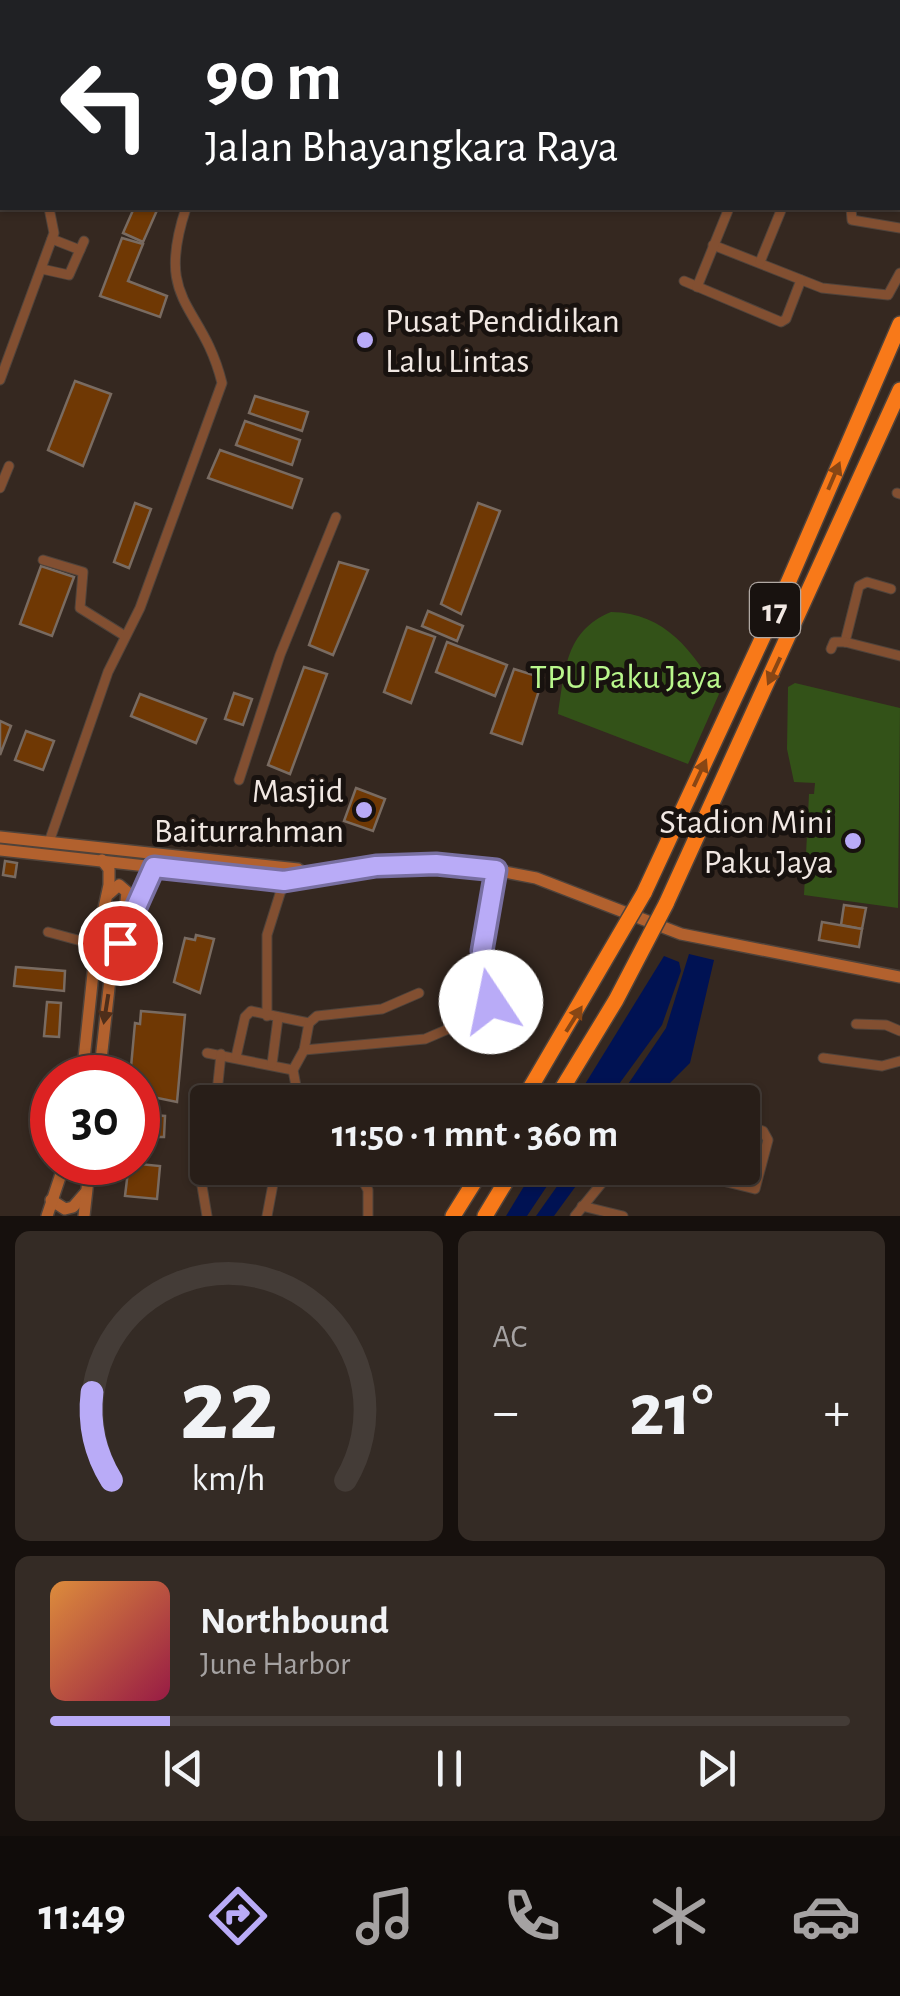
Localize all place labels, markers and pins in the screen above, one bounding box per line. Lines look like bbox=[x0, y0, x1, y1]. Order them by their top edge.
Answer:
place label: Pusat Pendidikan Lalu Lintas bbox=[385, 304, 620, 379]
marker: Pusat Pendidikan Lalu Lintas bbox=[354, 329, 376, 351]
place label: Masjid Baiturrahman bbox=[154, 774, 344, 849]
marker: Masjid Baiturrahman bbox=[353, 799, 375, 821]
place label: Stadion Mini Paku Jaya bbox=[659, 805, 833, 880]
marker: Stadion Mini Paku Jaya bbox=[842, 830, 864, 852]
pin bbox=[78, 901, 163, 986]

